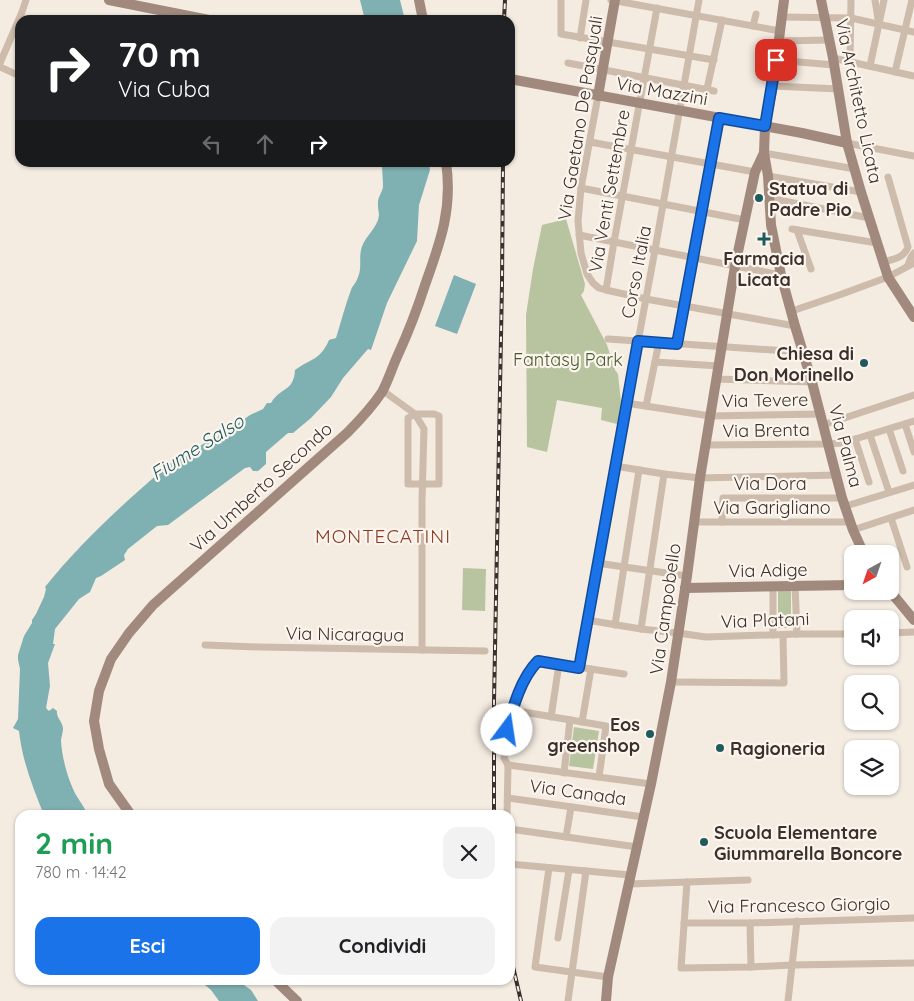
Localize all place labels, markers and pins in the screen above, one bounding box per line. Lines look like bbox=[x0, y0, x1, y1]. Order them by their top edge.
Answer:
pin bbox=[755, 39, 797, 81]
place label: Statua di Padre Pio bbox=[769, 177, 852, 221]
marker: Statua di Padre Pio bbox=[753, 192, 765, 204]
marker: Farmacia Licata bbox=[758, 233, 770, 245]
place label: Farmacia Licata bbox=[723, 247, 805, 291]
place label: Chiesa di Don Morinello bbox=[734, 342, 854, 386]
marker: Chiesa di Don Morinello bbox=[858, 357, 870, 369]
place label: Eos greenshop bbox=[547, 713, 640, 757]
marker: Eos greenshop bbox=[644, 728, 656, 740]
place label: Ragioneria bbox=[730, 737, 825, 760]
marker: Ragioneria bbox=[714, 742, 726, 754]
place label: Scuola Elementare Giummarella Boncore bbox=[714, 821, 902, 865]
marker: Scuola Elementare Giummarella Boncore bbox=[698, 836, 710, 848]

